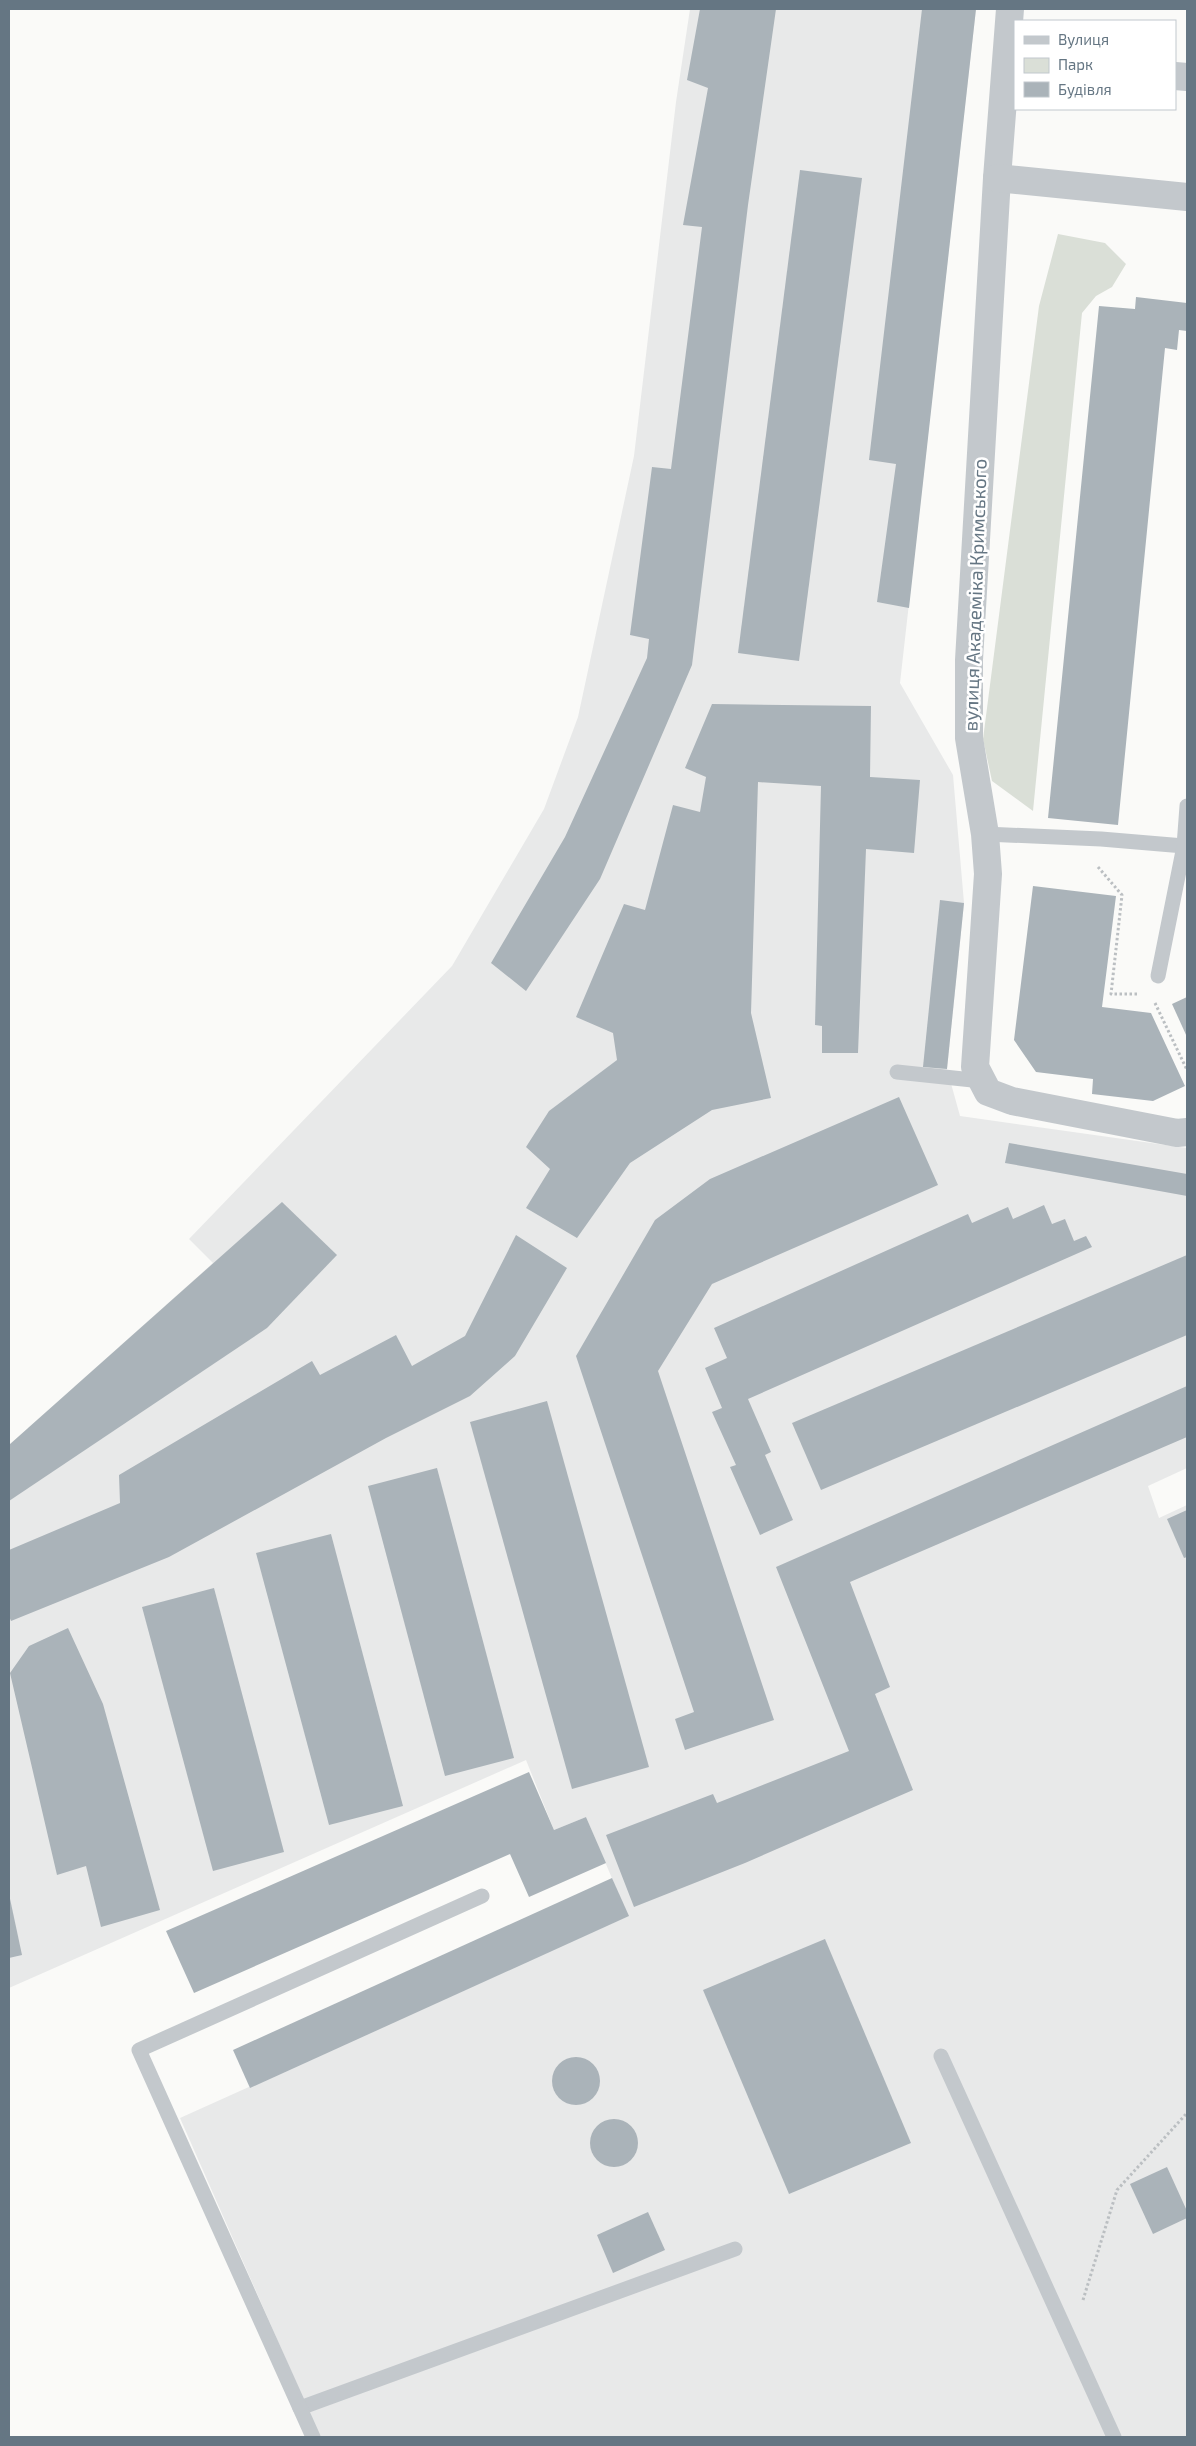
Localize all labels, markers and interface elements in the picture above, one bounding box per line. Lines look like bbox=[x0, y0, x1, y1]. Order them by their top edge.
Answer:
legend bbox=[1014, 20, 1176, 110]
text: Вулиця bbox=[1058, 30, 1109, 49]
text: Парк bbox=[1058, 55, 1093, 73]
text: Будівля bbox=[1058, 80, 1112, 99]
street label: вулиця Академіка Кримського bbox=[958, 458, 992, 732]

